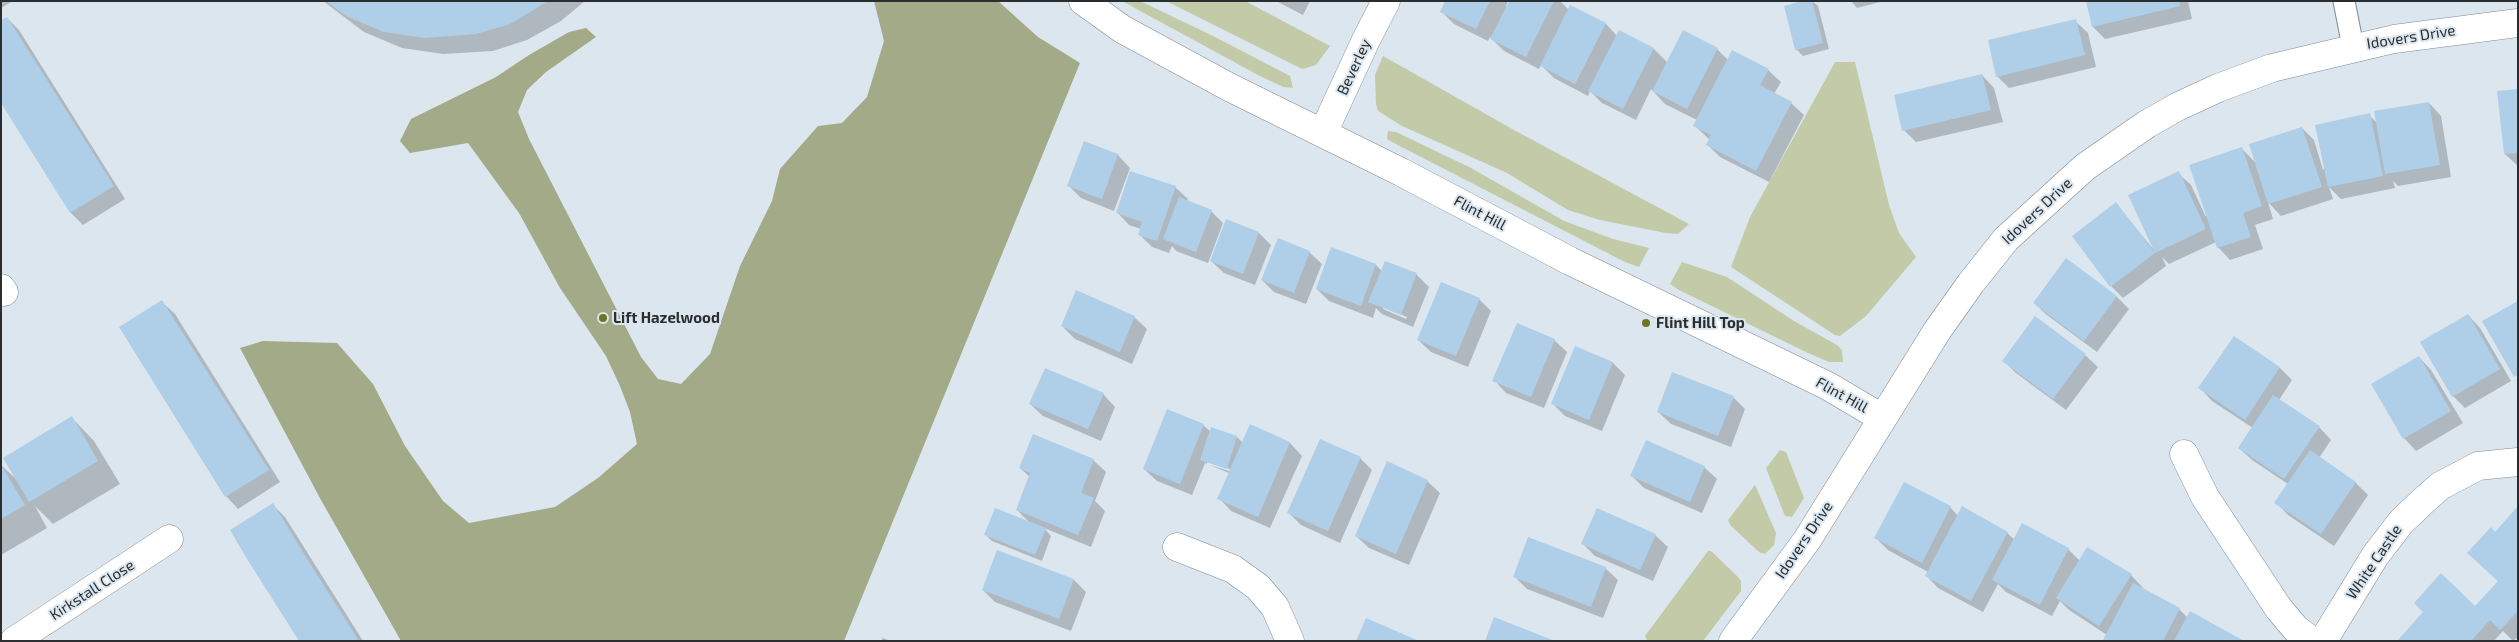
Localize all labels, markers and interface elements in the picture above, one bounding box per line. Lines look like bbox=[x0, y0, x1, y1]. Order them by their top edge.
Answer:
street label: Idovers Drive bbox=[2365, 21, 2457, 53]
street label: Beverley bbox=[1333, 36, 1375, 98]
street label: Idovers Drive bbox=[1998, 174, 2076, 248]
street label: Flint Hill bbox=[1451, 192, 1509, 234]
place label: Lift Hazelwood bbox=[613, 309, 720, 327]
marker: Lift Hazelwood bbox=[597, 312, 609, 324]
place label: Flint Hill Top bbox=[1656, 314, 1745, 332]
marker: Flint Hill Top bbox=[1640, 317, 1652, 329]
street label: Flint Hill bbox=[1813, 373, 1871, 417]
street label: Idovers Drive bbox=[1772, 498, 1836, 582]
street label: White Castle bbox=[2342, 521, 2406, 603]
street label: Kirkstall Close bbox=[46, 556, 138, 624]

